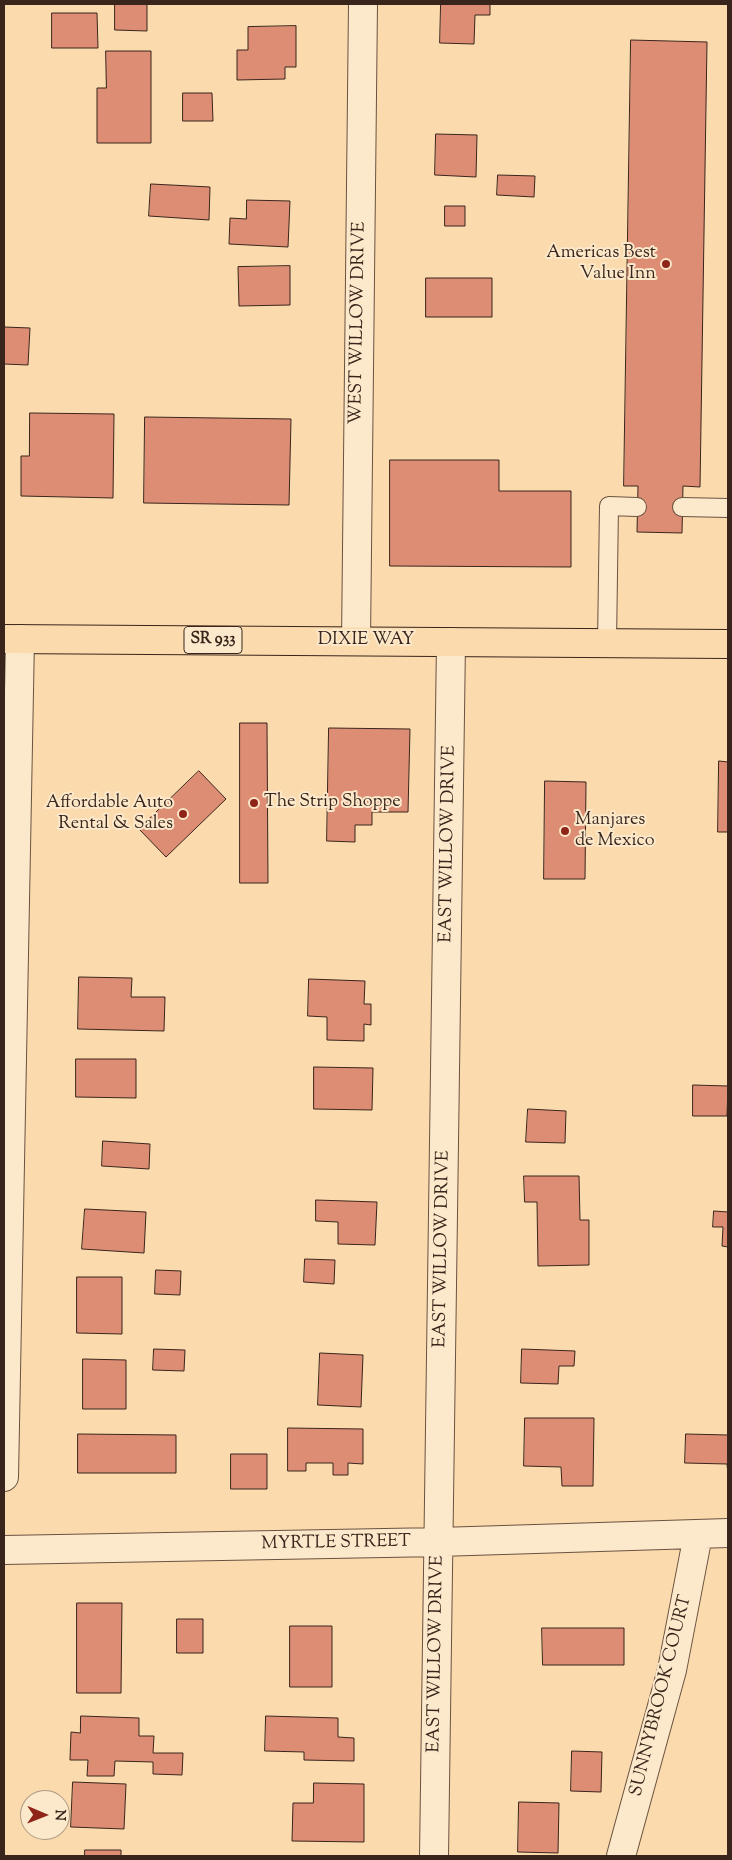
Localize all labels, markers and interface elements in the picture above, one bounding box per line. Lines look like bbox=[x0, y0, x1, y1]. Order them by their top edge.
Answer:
street label: WEST WILLOW DRIVE bbox=[346, 221, 372, 425]
place label: Americas Best Value Inn bbox=[546, 243, 656, 286]
marker: Americas Best Value Inn bbox=[660, 258, 672, 270]
road number: SR 933 bbox=[184, 626, 242, 654]
street label: DIXIE WAY bbox=[318, 630, 414, 652]
street label: EAST WILLOW DRIVE bbox=[436, 745, 462, 943]
place label: The Strip Shoppe bbox=[264, 792, 401, 814]
place label: Affordable Auto Rental & Sales bbox=[46, 793, 173, 836]
marker: The Strip Shoppe bbox=[248, 797, 260, 809]
marker: Affordable Auto Rental & Sales bbox=[177, 808, 189, 820]
place label: Manjares de Mexico bbox=[575, 810, 655, 852]
marker: Manjares de Mexico bbox=[559, 825, 571, 837]
street label: EAST WILLOW DRIVE bbox=[430, 1150, 456, 1348]
street label: MYRTLE STREET bbox=[261, 1532, 411, 1556]
street label: EAST WILLOW DRIVE bbox=[424, 1555, 450, 1753]
street label: SUNNYBROOK COURT bbox=[627, 1593, 697, 1799]
north arrow bbox=[20, 1790, 70, 1840]
text: N bbox=[49, 1809, 69, 1821]

